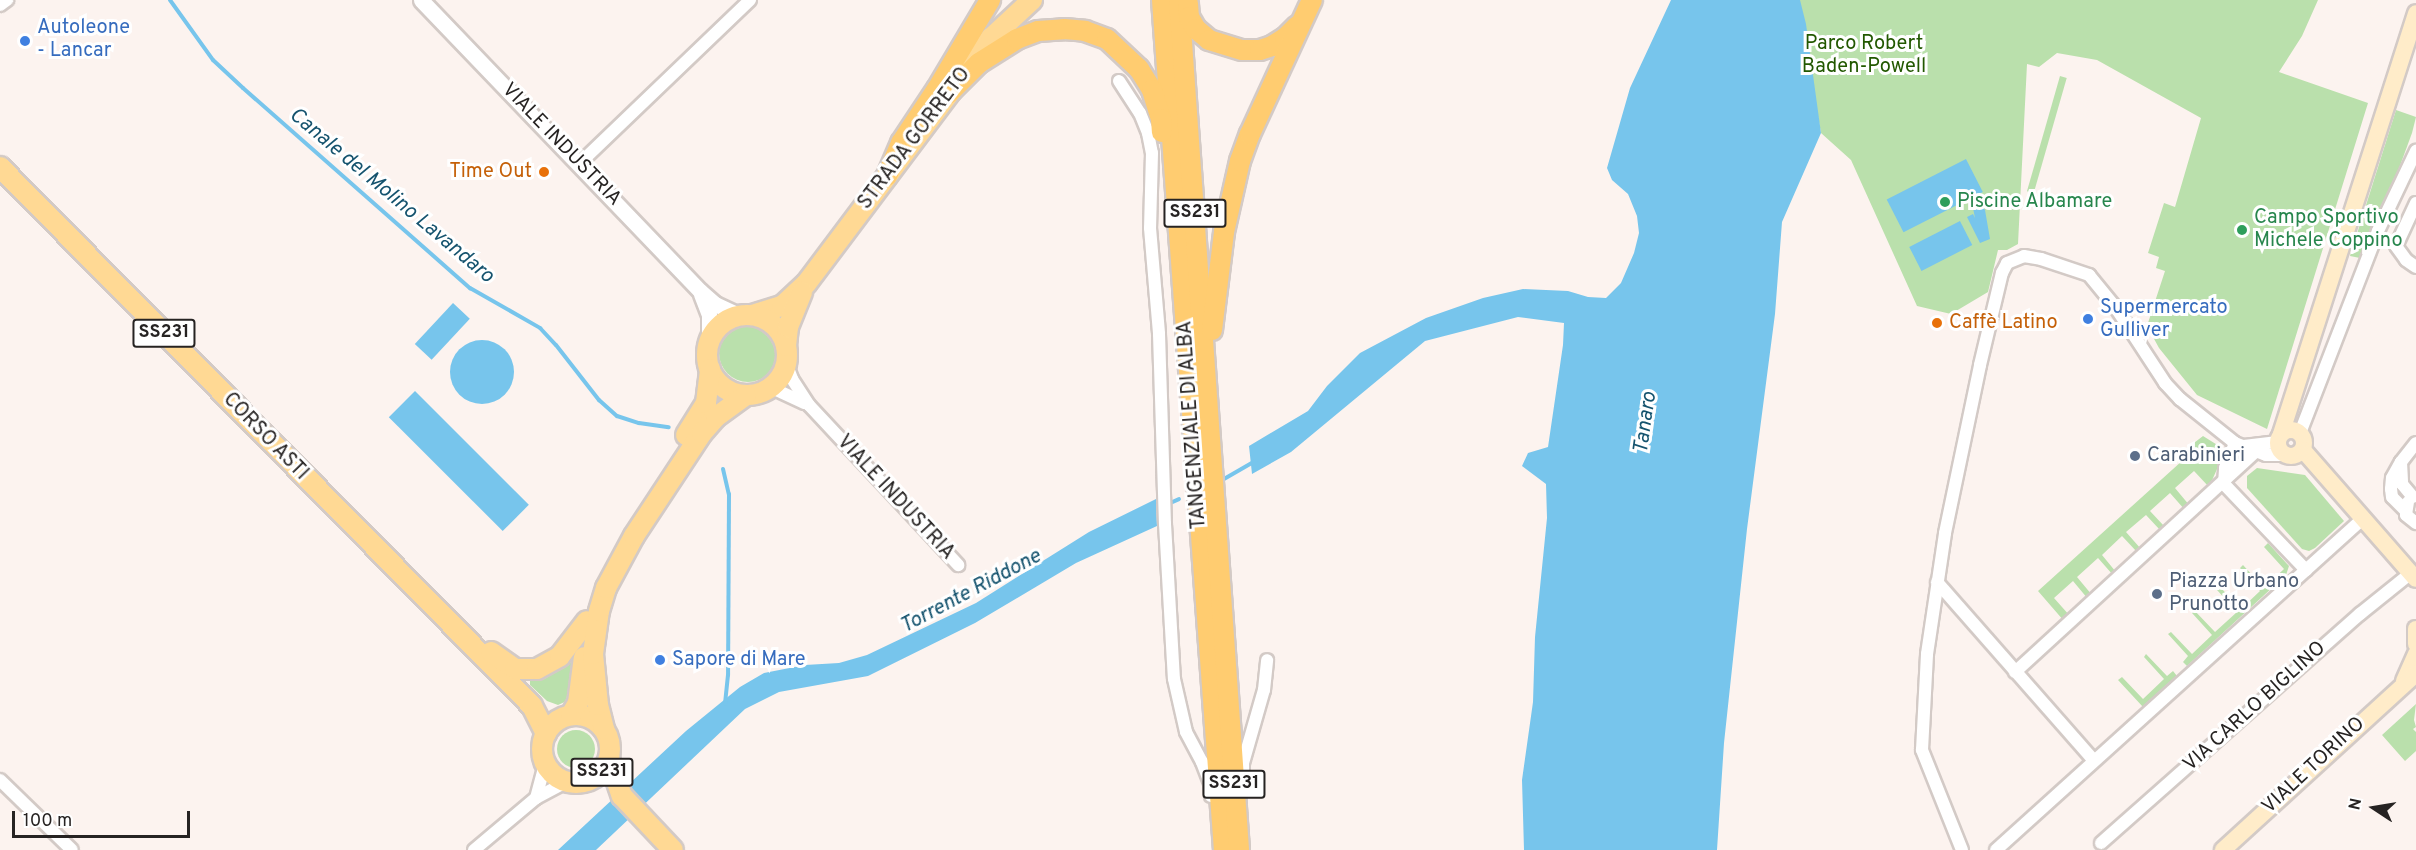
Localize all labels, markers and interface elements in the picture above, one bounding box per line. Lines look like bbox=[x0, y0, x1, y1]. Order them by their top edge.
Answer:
place label: Autoleone - Lancar bbox=[37, 17, 130, 64]
park label: Parco Robert Baden-Powell bbox=[1802, 33, 1926, 80]
marker: Autoleone - Lancar bbox=[18, 34, 32, 48]
street label: STRADA GORRETO bbox=[854, 63, 976, 215]
street label: VIALE INDUSTRIA bbox=[496, 79, 626, 211]
water label: Canale del Molino Lavandaro bbox=[283, 103, 499, 289]
place label: Time Out bbox=[449, 160, 532, 184]
marker: Time Out bbox=[537, 165, 551, 179]
place label: Piscine Albamare bbox=[1957, 190, 2113, 214]
marker: Piscine Albamare bbox=[1938, 195, 1952, 209]
road number: SS231 bbox=[1162, 198, 1228, 228]
place label: Campo Sportivo Michele Coppino bbox=[2254, 207, 2403, 254]
marker: Campo Sportivo Michele Coppino bbox=[2235, 223, 2249, 237]
place label: Supermercato Gulliver bbox=[2100, 296, 2228, 343]
place label: Caffè Latino bbox=[1949, 311, 2058, 335]
marker: Supermercato Gulliver bbox=[2081, 312, 2095, 326]
marker: Caffè Latino bbox=[1930, 316, 1944, 330]
road number: SS231 bbox=[131, 318, 197, 348]
street label: TANGENZIALE DI ALBA bbox=[1174, 320, 1212, 530]
street label: CORSO ASTI bbox=[217, 388, 313, 486]
water label: Tanaro bbox=[1629, 390, 1663, 456]
street label: VIALE INDUSTRIA bbox=[831, 431, 959, 565]
place label: Carabinieri bbox=[2147, 444, 2245, 468]
marker: Carabinieri bbox=[2128, 449, 2142, 463]
water label: Torrente Riddone bbox=[896, 544, 1046, 640]
place label: Piazza Urbano Prunotto bbox=[2169, 570, 2299, 617]
marker: Piazza Urbano Prunotto bbox=[2150, 587, 2164, 601]
street label: VIA CARLO BIGLINO bbox=[2179, 637, 2331, 777]
place label: Sapore di Mare bbox=[672, 648, 805, 672]
marker: Sapore di Mare bbox=[653, 653, 667, 667]
street label: VIALE TORINO bbox=[2257, 712, 2371, 820]
road number: SS231 bbox=[569, 757, 635, 787]
road number: SS231 bbox=[1201, 769, 1267, 799]
north arrow bbox=[2344, 778, 2404, 838]
scale bar bbox=[15, 799, 194, 837]
text: 100 m bbox=[23, 810, 72, 833]

